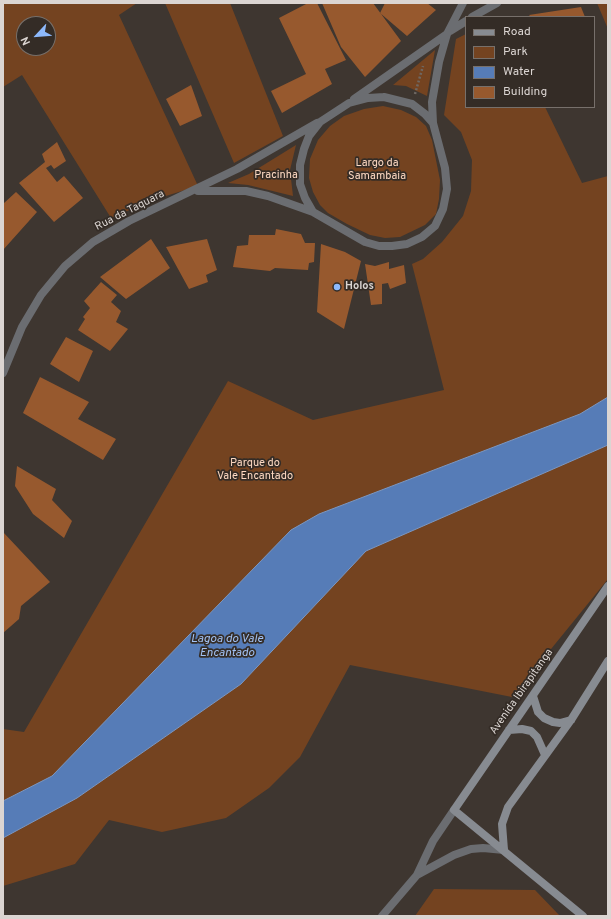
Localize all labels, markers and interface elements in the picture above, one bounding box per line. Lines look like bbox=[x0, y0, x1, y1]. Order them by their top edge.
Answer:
north arrow bbox=[16, 16, 56, 56]
legend bbox=[465, 16, 595, 108]
text: Road bbox=[503, 24, 531, 40]
text: N bbox=[18, 34, 34, 47]
text: Park bbox=[503, 44, 528, 60]
text: Water bbox=[503, 64, 535, 80]
text: Building bbox=[503, 84, 547, 100]
park label: Largo da Samambaia bbox=[348, 157, 406, 183]
park label: Pracinha bbox=[254, 169, 298, 183]
street label: Rua da Taquara bbox=[93, 188, 167, 234]
place label: Holos bbox=[345, 280, 374, 294]
marker: Holos bbox=[332, 282, 342, 292]
park label: Parque do Vale Encantado bbox=[217, 457, 293, 483]
water label: Lagoa do Vale Encantado bbox=[191, 633, 263, 661]
street label: Avenida Ibirapitanga bbox=[487, 647, 557, 737]

